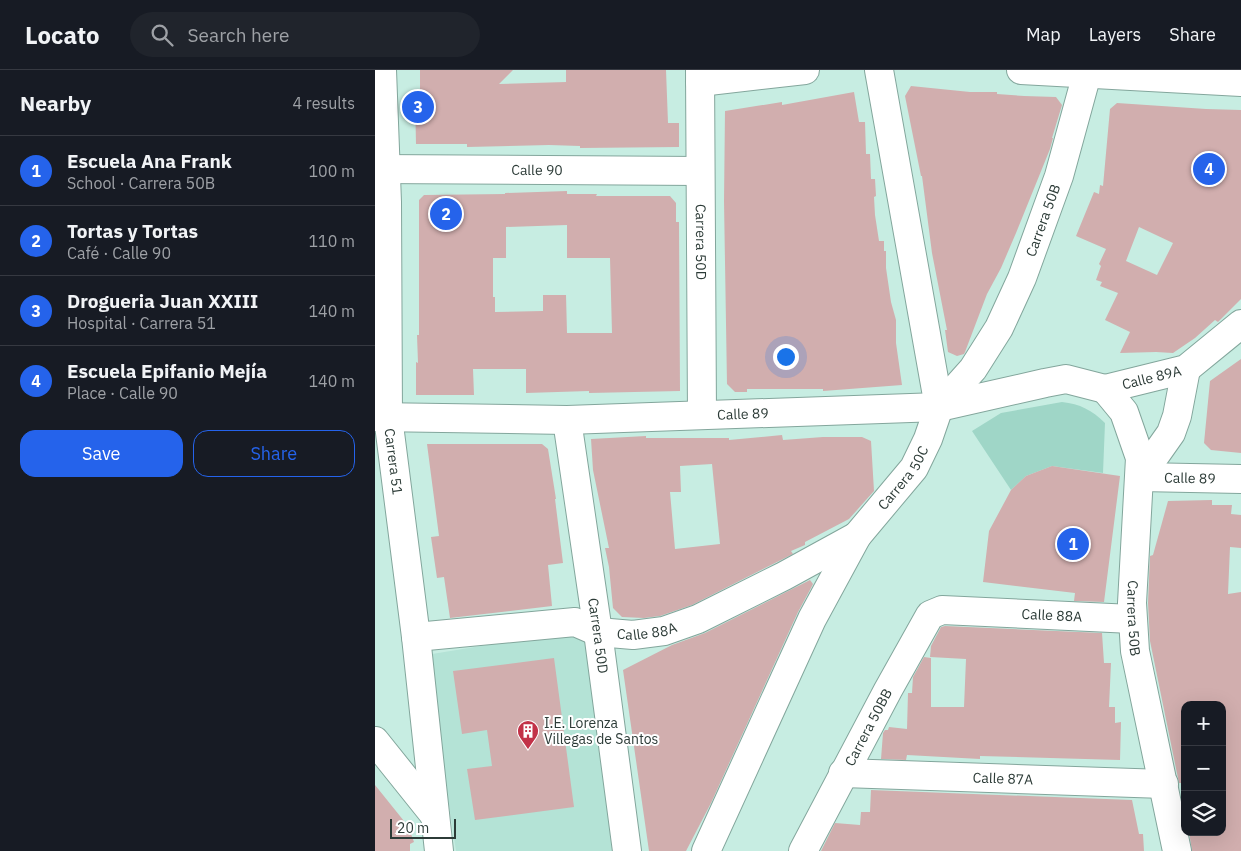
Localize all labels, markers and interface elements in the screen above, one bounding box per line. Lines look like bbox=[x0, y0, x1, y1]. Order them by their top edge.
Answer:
search box bbox=[130, 12, 480, 57]
text: Locato bbox=[25, 19, 100, 51]
icon: search bbox=[148, 21, 176, 49]
text: Search here bbox=[188, 23, 289, 47]
text: Map bbox=[1026, 23, 1061, 46]
text: Layers bbox=[1089, 23, 1141, 46]
text: Share bbox=[1169, 23, 1216, 46]
pin: 3 bbox=[402, 88, 434, 126]
text: Nearby bbox=[20, 89, 91, 117]
text: 4 results bbox=[292, 93, 355, 113]
text: Escuela Ana Frank bbox=[67, 149, 232, 173]
pin: 4 bbox=[1193, 150, 1225, 188]
text: 1 bbox=[31, 161, 41, 181]
text: 100 m bbox=[308, 161, 355, 181]
street label: Calle 90 bbox=[511, 161, 563, 179]
text: School · Carrera 50B bbox=[67, 173, 215, 193]
street label: Carrera 50B bbox=[1022, 181, 1064, 259]
pin: 2 bbox=[430, 195, 462, 233]
street label: Carrera 50D bbox=[692, 204, 710, 280]
text: Tortas y Tortas bbox=[67, 219, 198, 243]
text: 2 bbox=[31, 231, 41, 251]
text: 110 m bbox=[308, 231, 355, 251]
text: Café · Calle 90 bbox=[67, 243, 171, 263]
text: Drogueria Juan XXIII bbox=[67, 289, 258, 313]
text: 3 bbox=[31, 301, 41, 321]
text: 140 m bbox=[308, 301, 355, 321]
text: Hospital · Carrera 51 bbox=[67, 313, 216, 333]
your location bbox=[773, 344, 799, 370]
text: Escuela Epifanio Mejía bbox=[67, 359, 267, 383]
street label: Calle 89A bbox=[1120, 361, 1183, 393]
text: 4 bbox=[31, 371, 41, 391]
text: 140 m bbox=[308, 371, 355, 391]
text: Place · Calle 90 bbox=[67, 383, 178, 403]
street label: Calle 89 bbox=[717, 404, 769, 424]
street label: Carrera 51 bbox=[381, 427, 407, 496]
button: Save bbox=[20, 430, 183, 477]
button: Share bbox=[193, 430, 355, 477]
street label: Carrera 50C bbox=[874, 443, 932, 514]
street label: Calle 89 bbox=[1164, 468, 1216, 487]
pin: 1 bbox=[1057, 525, 1089, 563]
street label: Carrera 50B bbox=[1123, 580, 1145, 658]
street label: Carrera 50D bbox=[584, 597, 612, 675]
street label: Calle 88A bbox=[1021, 605, 1083, 626]
street label: Calle 88A bbox=[616, 618, 679, 644]
street label: Carrera 50BB bbox=[841, 685, 896, 769]
map controls bbox=[1181, 701, 1226, 836]
button: + bbox=[1181, 701, 1226, 746]
place label: I.E. Lorenza Villegas de Santos bbox=[544, 714, 659, 748]
building icon: I.E. Lorenza Villegas de Santos bbox=[516, 719, 540, 750]
button: − bbox=[1181, 746, 1226, 791]
street label: Calle 87A bbox=[972, 768, 1033, 789]
button: layers bbox=[1181, 791, 1226, 836]
scale bar bbox=[390, 816, 456, 839]
text: 20 m bbox=[397, 819, 429, 837]

